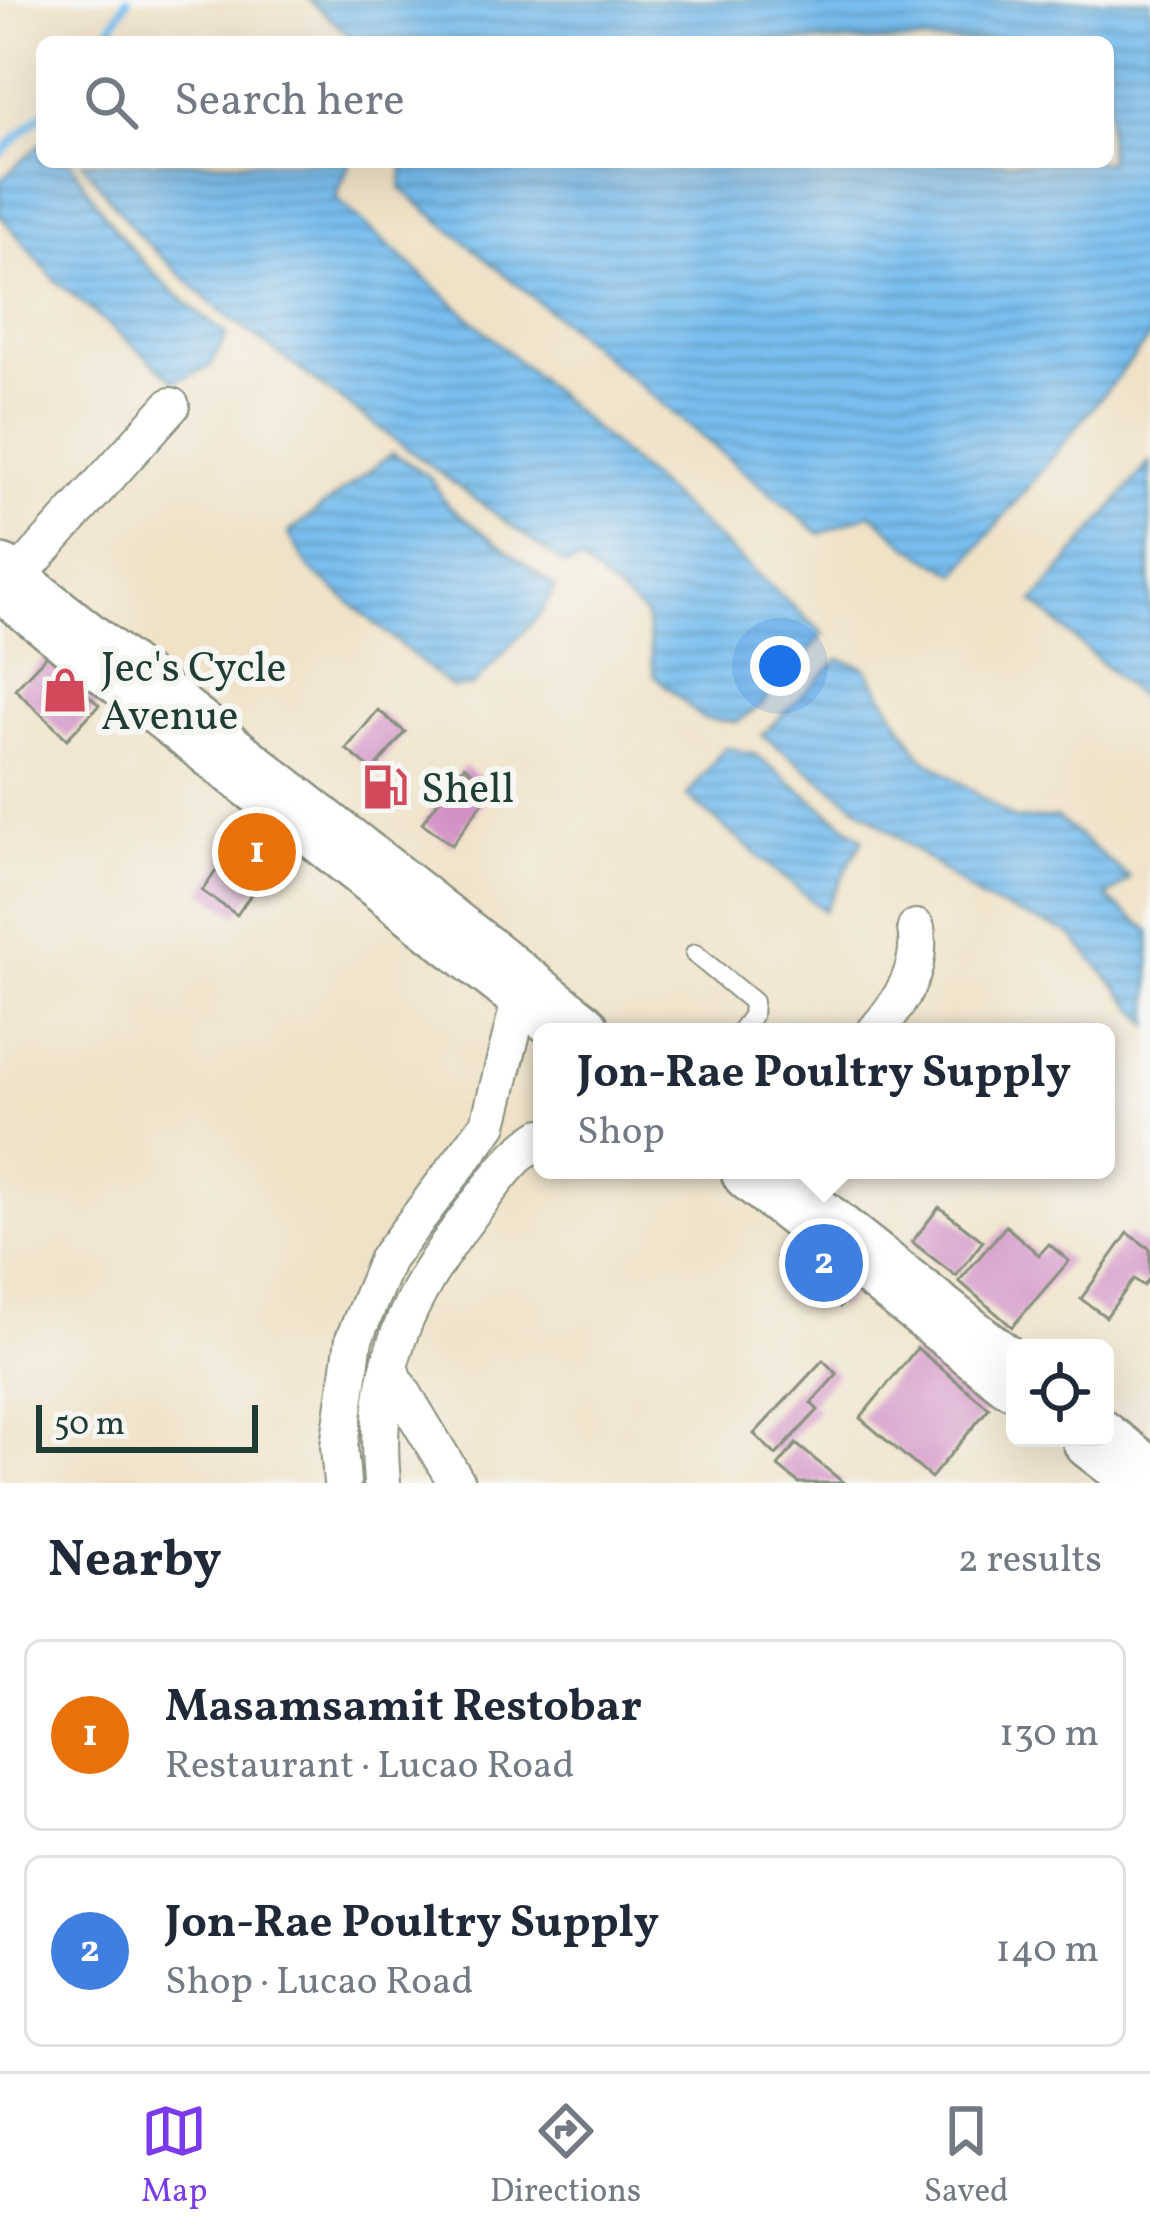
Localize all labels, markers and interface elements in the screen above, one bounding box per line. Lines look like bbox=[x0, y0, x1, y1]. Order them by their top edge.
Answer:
search box bbox=[36, 36, 1114, 168]
icon: search bbox=[78, 69, 144, 135]
text: Search here bbox=[174, 71, 405, 134]
your location bbox=[750, 636, 810, 696]
place label: Jec's Cycle Avenue bbox=[101, 641, 286, 748]
shop icon: Jec's Cycle Avenue bbox=[40, 665, 90, 715]
fuel station icon: Shell bbox=[360, 762, 410, 812]
place label: Shell bbox=[421, 762, 514, 821]
pin: 1 bbox=[218, 807, 296, 897]
popup bbox=[533, 1023, 1115, 1179]
text: Jon-Rae Poultry Supply bbox=[577, 1043, 1071, 1106]
text: Shop bbox=[577, 1106, 665, 1160]
pin: 2 bbox=[785, 1218, 863, 1308]
map controls bbox=[1006, 1339, 1114, 1447]
button: locate bbox=[1006, 1339, 1114, 1447]
scale bar bbox=[36, 1399, 258, 1452]
text: 50 m bbox=[54, 1403, 125, 1449]
text: Nearby bbox=[48, 1526, 222, 1597]
text: 2 results bbox=[958, 1534, 1102, 1588]
text: Masamsamit Restobar bbox=[165, 1677, 642, 1740]
text: 1 bbox=[82, 1708, 98, 1762]
text: 130 m bbox=[999, 1708, 1099, 1762]
text: Restaurant · Lucao Road bbox=[165, 1740, 574, 1794]
text: Jon-Rae Poultry Supply bbox=[165, 1893, 659, 1956]
text: 2 bbox=[80, 1924, 100, 1978]
text: 140 m bbox=[996, 1924, 1099, 1978]
text: Shop · Lucao Road bbox=[165, 1956, 473, 2010]
tab: Map bbox=[141, 2098, 207, 2216]
tab: Directions bbox=[490, 2098, 641, 2216]
tab: Saved bbox=[924, 2098, 1009, 2216]

